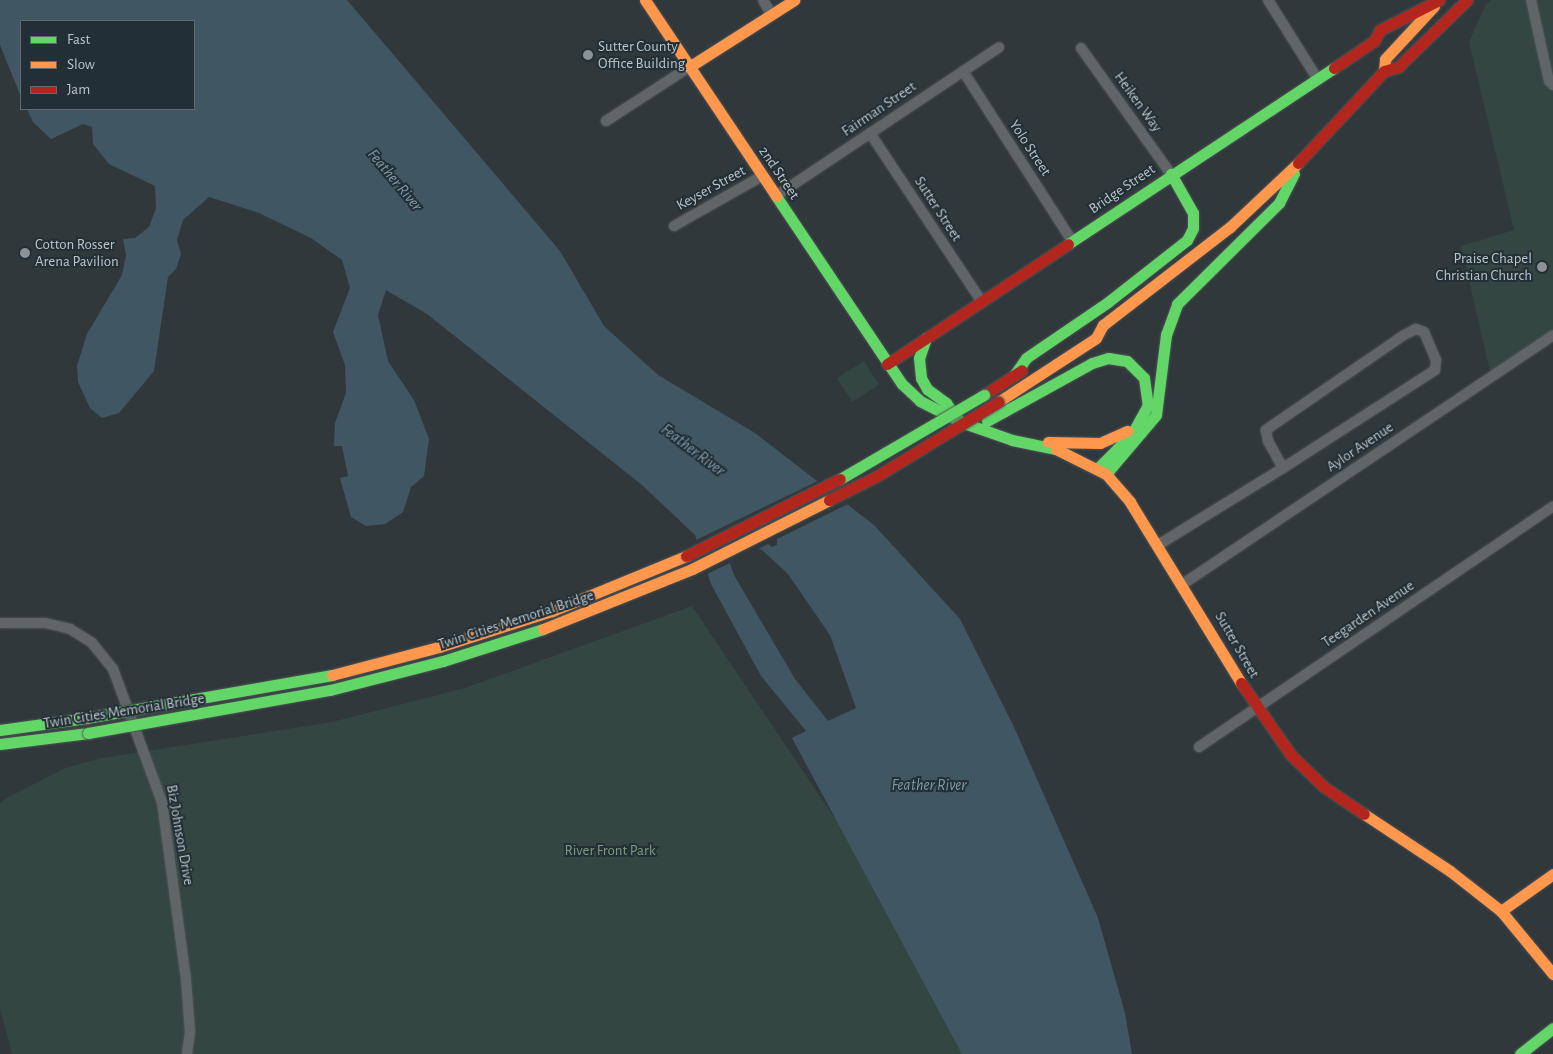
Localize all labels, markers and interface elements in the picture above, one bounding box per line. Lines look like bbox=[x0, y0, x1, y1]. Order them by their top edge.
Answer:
legend bbox=[20, 20, 195, 110]
text: Fast bbox=[67, 32, 90, 47]
place label: Sutter County Office Building bbox=[598, 37, 685, 72]
marker: Sutter County Office Building bbox=[582, 49, 594, 61]
text: Slow bbox=[67, 57, 95, 72]
street label: Heiken Way bbox=[1110, 68, 1166, 136]
street label: Fairman Street bbox=[838, 78, 920, 140]
text: Jam bbox=[67, 82, 90, 97]
street label: Yolo Street bbox=[1005, 117, 1055, 179]
street label: 2nd Street bbox=[755, 143, 803, 203]
water label: Feather River bbox=[364, 145, 426, 215]
street label: Bridge Street bbox=[1085, 160, 1159, 218]
street label: Keyser Street bbox=[673, 162, 749, 214]
street label: Sutter Street bbox=[910, 173, 966, 245]
place label: Cotton Rosser Arena Pavilion bbox=[35, 235, 119, 270]
marker: Cotton Rosser Arena Pavilion bbox=[19, 247, 31, 259]
place label: Praise Chapel Christian Church bbox=[1436, 249, 1532, 284]
marker: Praise Chapel Christian Church bbox=[1536, 261, 1548, 273]
street label: Aylor Avenue bbox=[1323, 418, 1397, 476]
water label: Feather River bbox=[657, 420, 729, 480]
street label: Teegarden Avenue bbox=[1318, 577, 1418, 651]
street label: Twin Cities Memorial Bridge bbox=[436, 586, 596, 654]
street label: Sutter Street bbox=[1211, 609, 1263, 681]
street label: Twin Cities Memorial Bridge bbox=[42, 689, 206, 733]
water label: Feather River bbox=[891, 775, 967, 795]
street label: Biz Johnson Drive bbox=[162, 783, 198, 887]
park label: River Front Park bbox=[564, 842, 656, 860]

